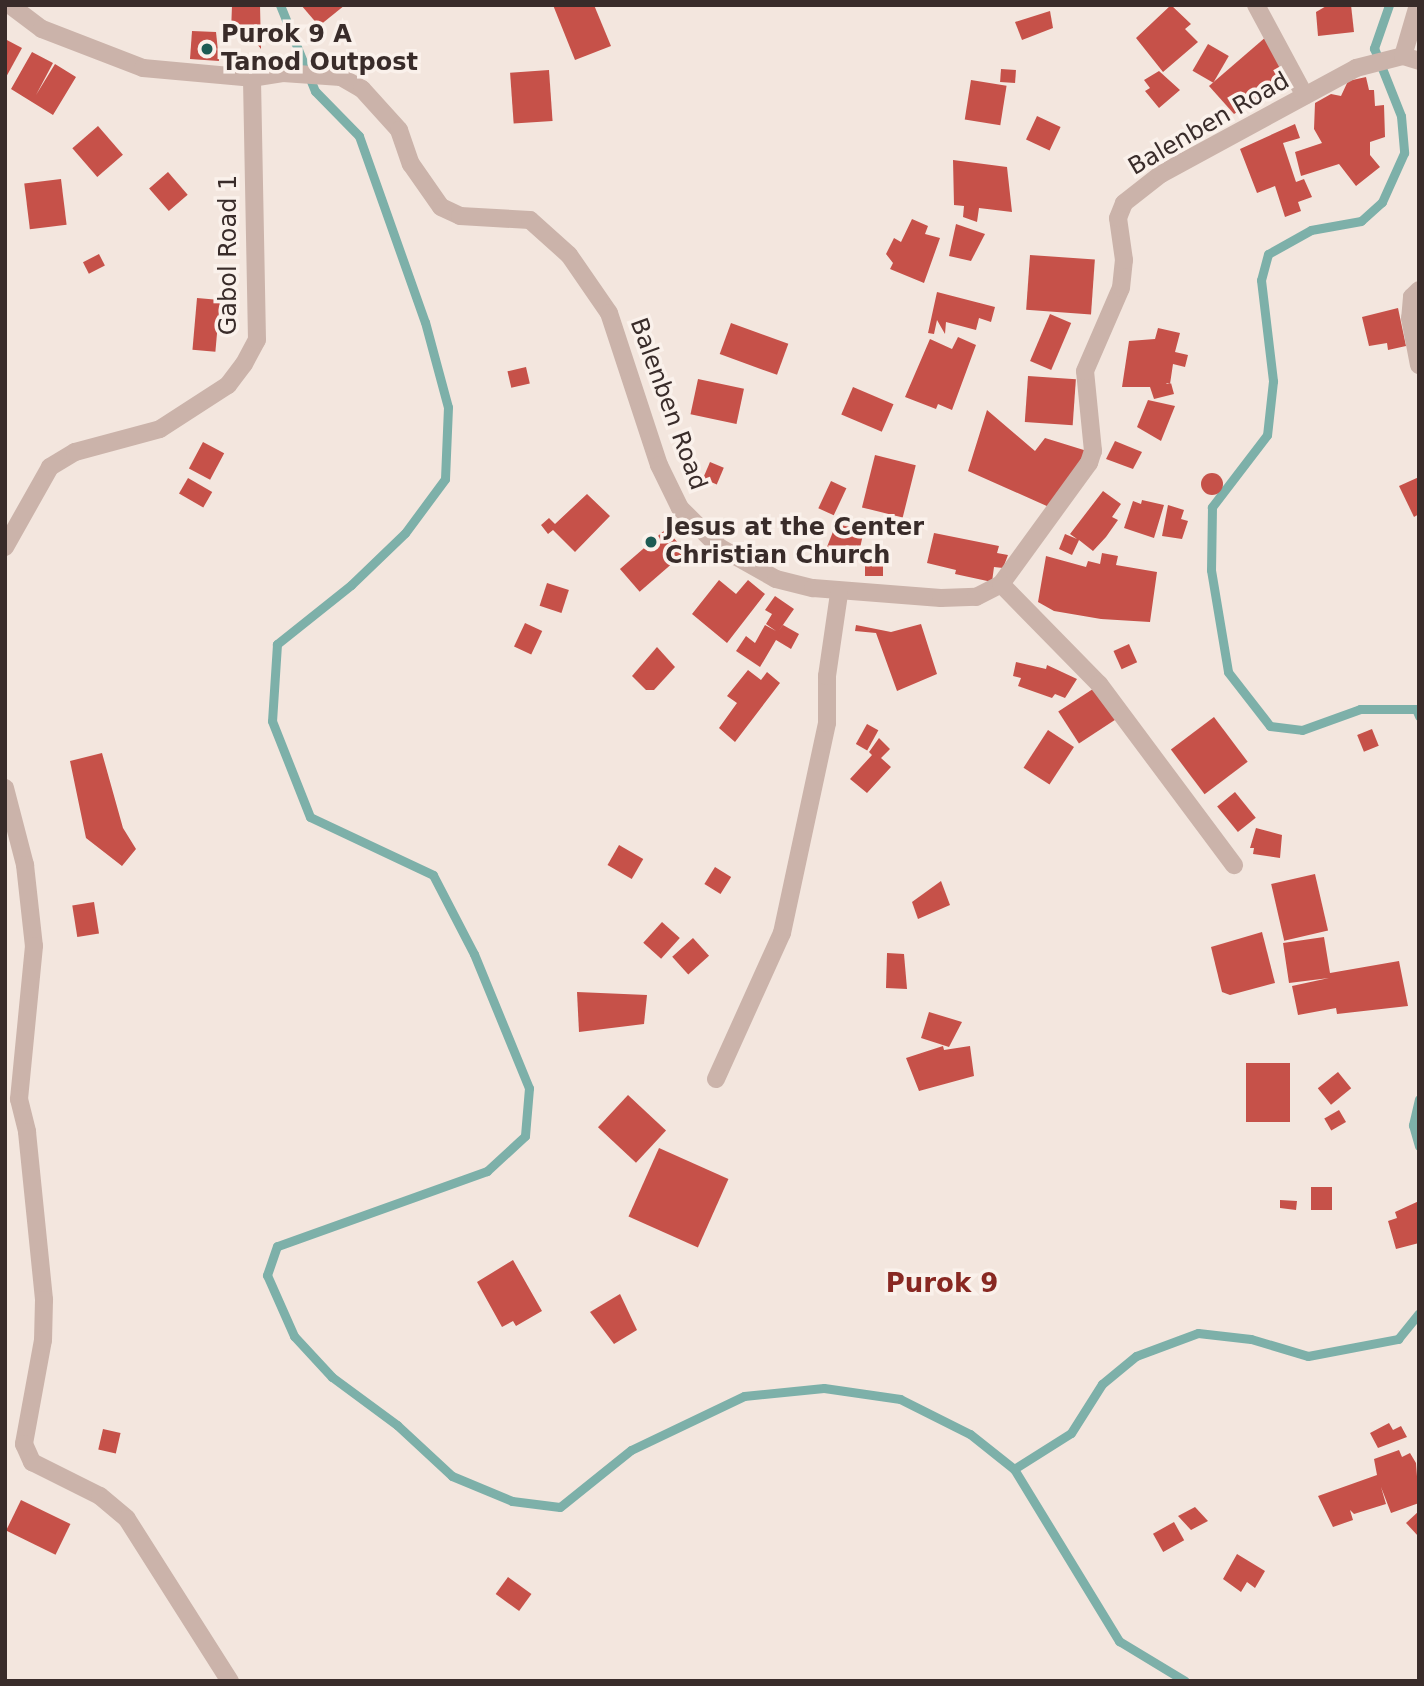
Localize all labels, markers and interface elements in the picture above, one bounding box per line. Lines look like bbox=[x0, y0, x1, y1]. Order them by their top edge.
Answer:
place label: Purok 9 A Tanod Outpost bbox=[221, 21, 418, 77]
marker: Purok 9 A Tanod Outpost bbox=[199, 41, 215, 57]
street label: Balenben Road bbox=[1123, 66, 1295, 182]
street label: Gabol Road 1 bbox=[215, 175, 243, 335]
street label: Balenben Road bbox=[624, 314, 712, 494]
place label: Jesus at the Center Christian Church bbox=[665, 514, 924, 570]
marker: Jesus at the Center Christian Church bbox=[643, 534, 659, 550]
district label: Purok 9 bbox=[886, 1268, 998, 1300]

